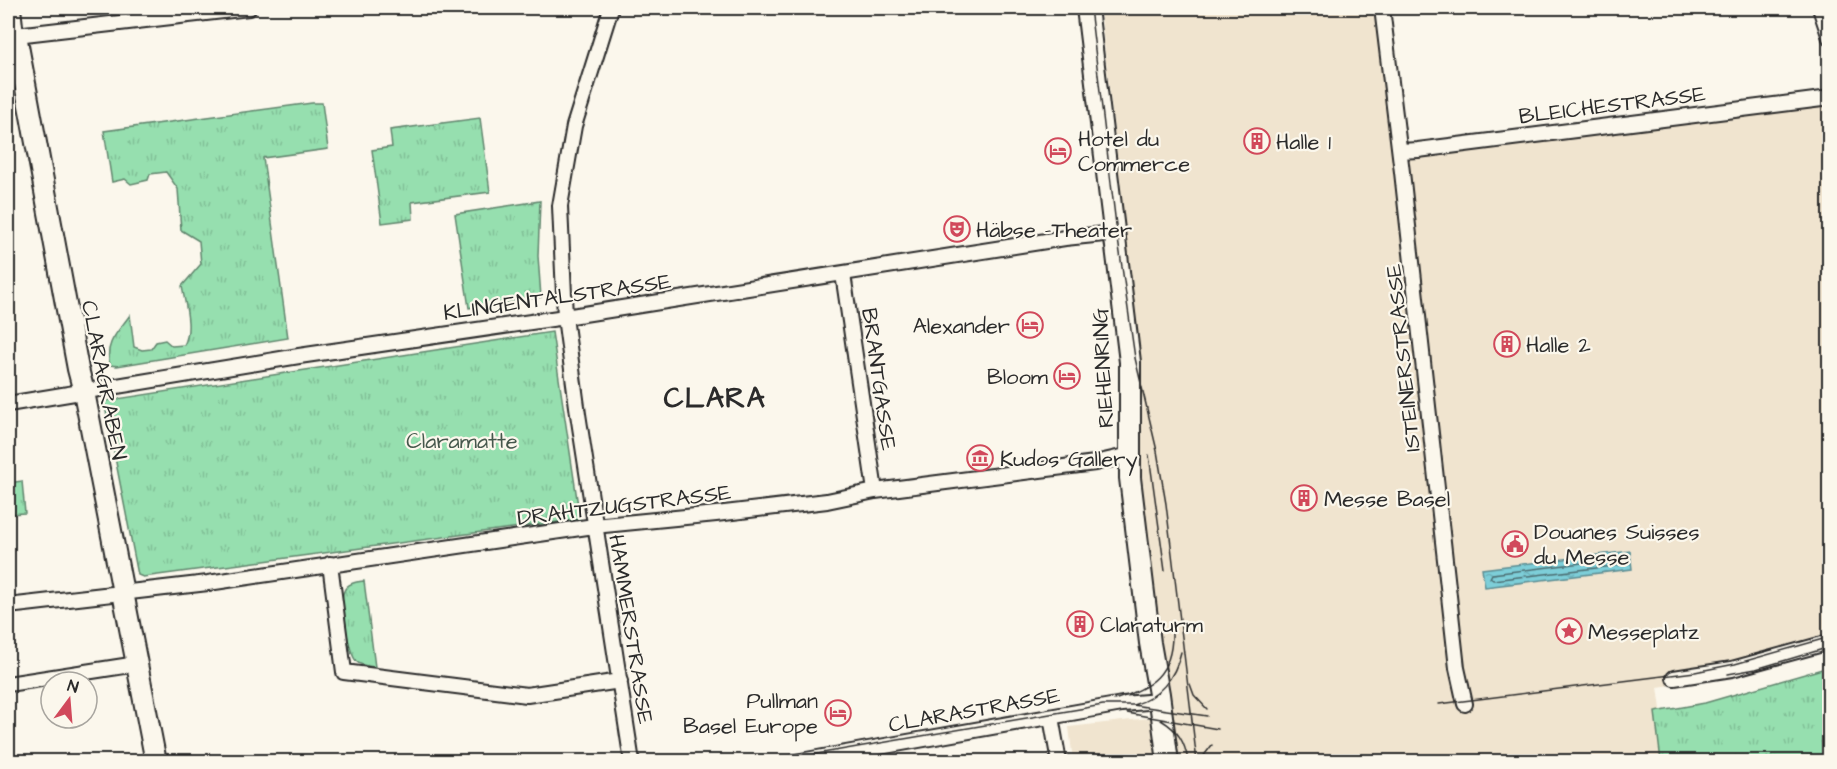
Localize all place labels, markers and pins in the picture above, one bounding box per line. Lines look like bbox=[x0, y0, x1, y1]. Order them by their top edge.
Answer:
place label: Hotel du Commerce bbox=[1078, 124, 1190, 180]
building icon: Halle 1 bbox=[1242, 126, 1272, 156]
place label: Halle 1 bbox=[1276, 127, 1331, 158]
hotel icon: Hotel du Commerce bbox=[1043, 136, 1073, 166]
theatre icon: Häbse -Theater bbox=[942, 214, 972, 244]
place label: Häbse -Theater bbox=[976, 215, 1132, 246]
hotel icon: Alexander bbox=[1015, 310, 1045, 340]
place label: Alexander bbox=[913, 311, 1010, 342]
building icon: Halle 2 bbox=[1492, 329, 1522, 359]
place label: Halle 2 bbox=[1526, 330, 1591, 361]
hotel icon: Bloom bbox=[1052, 361, 1082, 391]
place label: Bloom bbox=[987, 362, 1048, 393]
museum icon: Kudos Gallery bbox=[965, 443, 995, 473]
place label: Kudos Gallery bbox=[1000, 444, 1137, 476]
building icon: Messe Basel bbox=[1289, 483, 1319, 513]
place label: Messe Basel bbox=[1324, 484, 1450, 515]
place label: Douanes Suisses du Messe bbox=[1534, 517, 1699, 573]
public building icon: Douanes Suisses du Messe bbox=[1500, 529, 1530, 559]
building icon: Claraturm bbox=[1065, 609, 1095, 639]
place label: Claraturm bbox=[1100, 610, 1203, 641]
place icon: Messeplatz bbox=[1554, 616, 1584, 646]
place label: Messeplatz bbox=[1588, 617, 1699, 648]
place label: Pullman Basel Europe bbox=[683, 686, 818, 742]
hotel icon: Pullman Basel Europe bbox=[823, 698, 853, 728]

